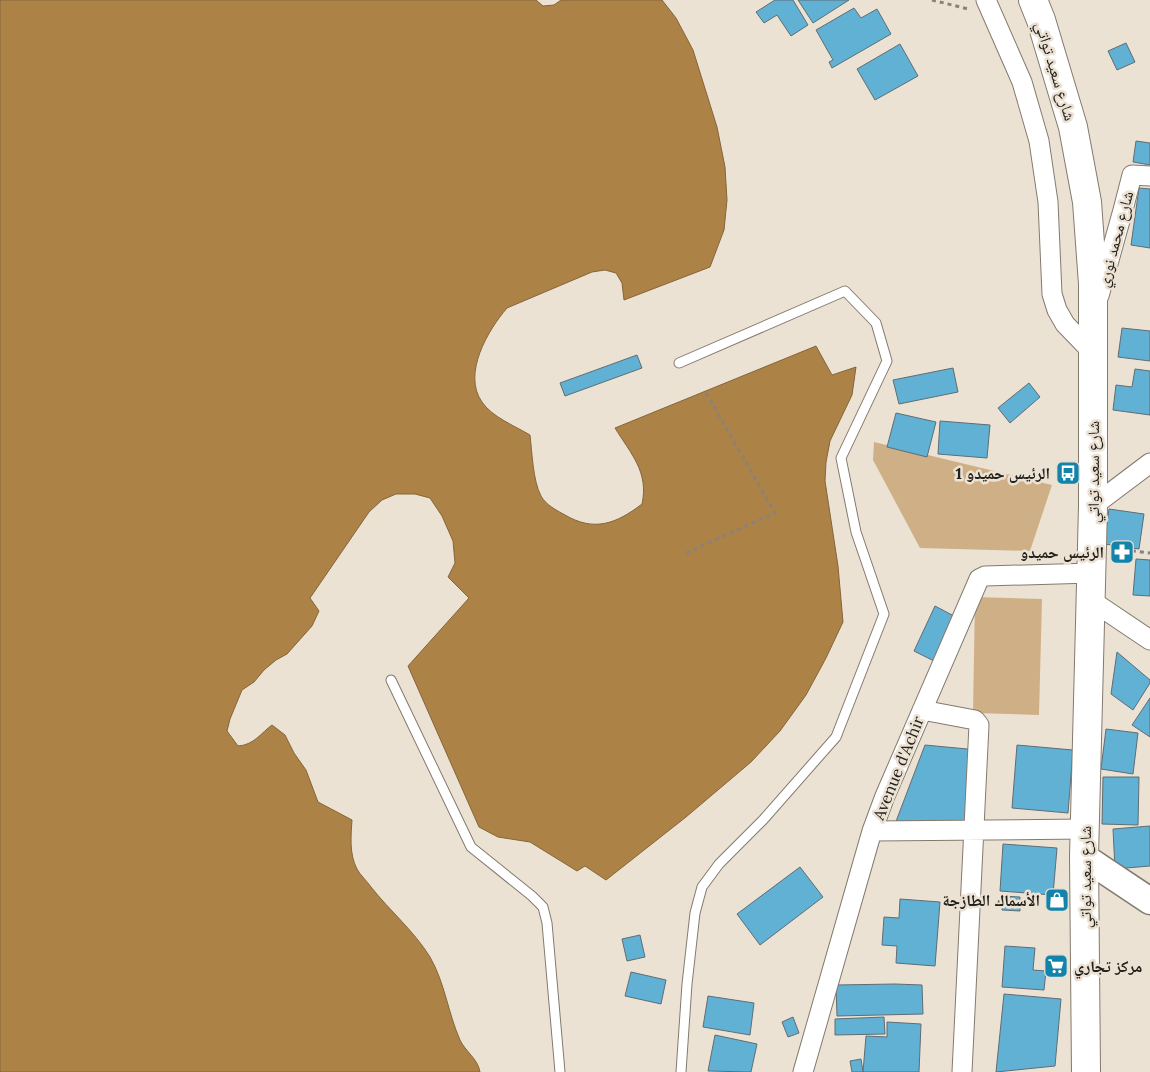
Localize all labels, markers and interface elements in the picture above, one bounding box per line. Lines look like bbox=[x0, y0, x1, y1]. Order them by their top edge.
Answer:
street label: شارع سعيد تواتي bbox=[1029, 19, 1081, 124]
street label: شارع محمد نوري bbox=[1093, 189, 1140, 290]
street label: شارع سعيد تواتي bbox=[1083, 421, 1106, 523]
bus stop icon: الرئيس حميدو 1 bbox=[1055, 460, 1081, 486]
place label: الرئيس حميدو 1 bbox=[955, 463, 1050, 483]
pharmacy icon: الرئيس حميدو bbox=[1109, 539, 1135, 565]
place label: الرئيس حميدو bbox=[1020, 542, 1104, 562]
street label: Avenue d'Achir bbox=[868, 713, 928, 824]
street label: شارع سعيد تواتي bbox=[1075, 826, 1098, 928]
shop icon: الأسماك الطازجة bbox=[1044, 887, 1070, 913]
place label: الأسماك الطازجة bbox=[942, 890, 1040, 910]
supermarket icon: مركز تجاري bbox=[1043, 953, 1069, 979]
place label: مركز تجاري bbox=[1074, 956, 1142, 979]

